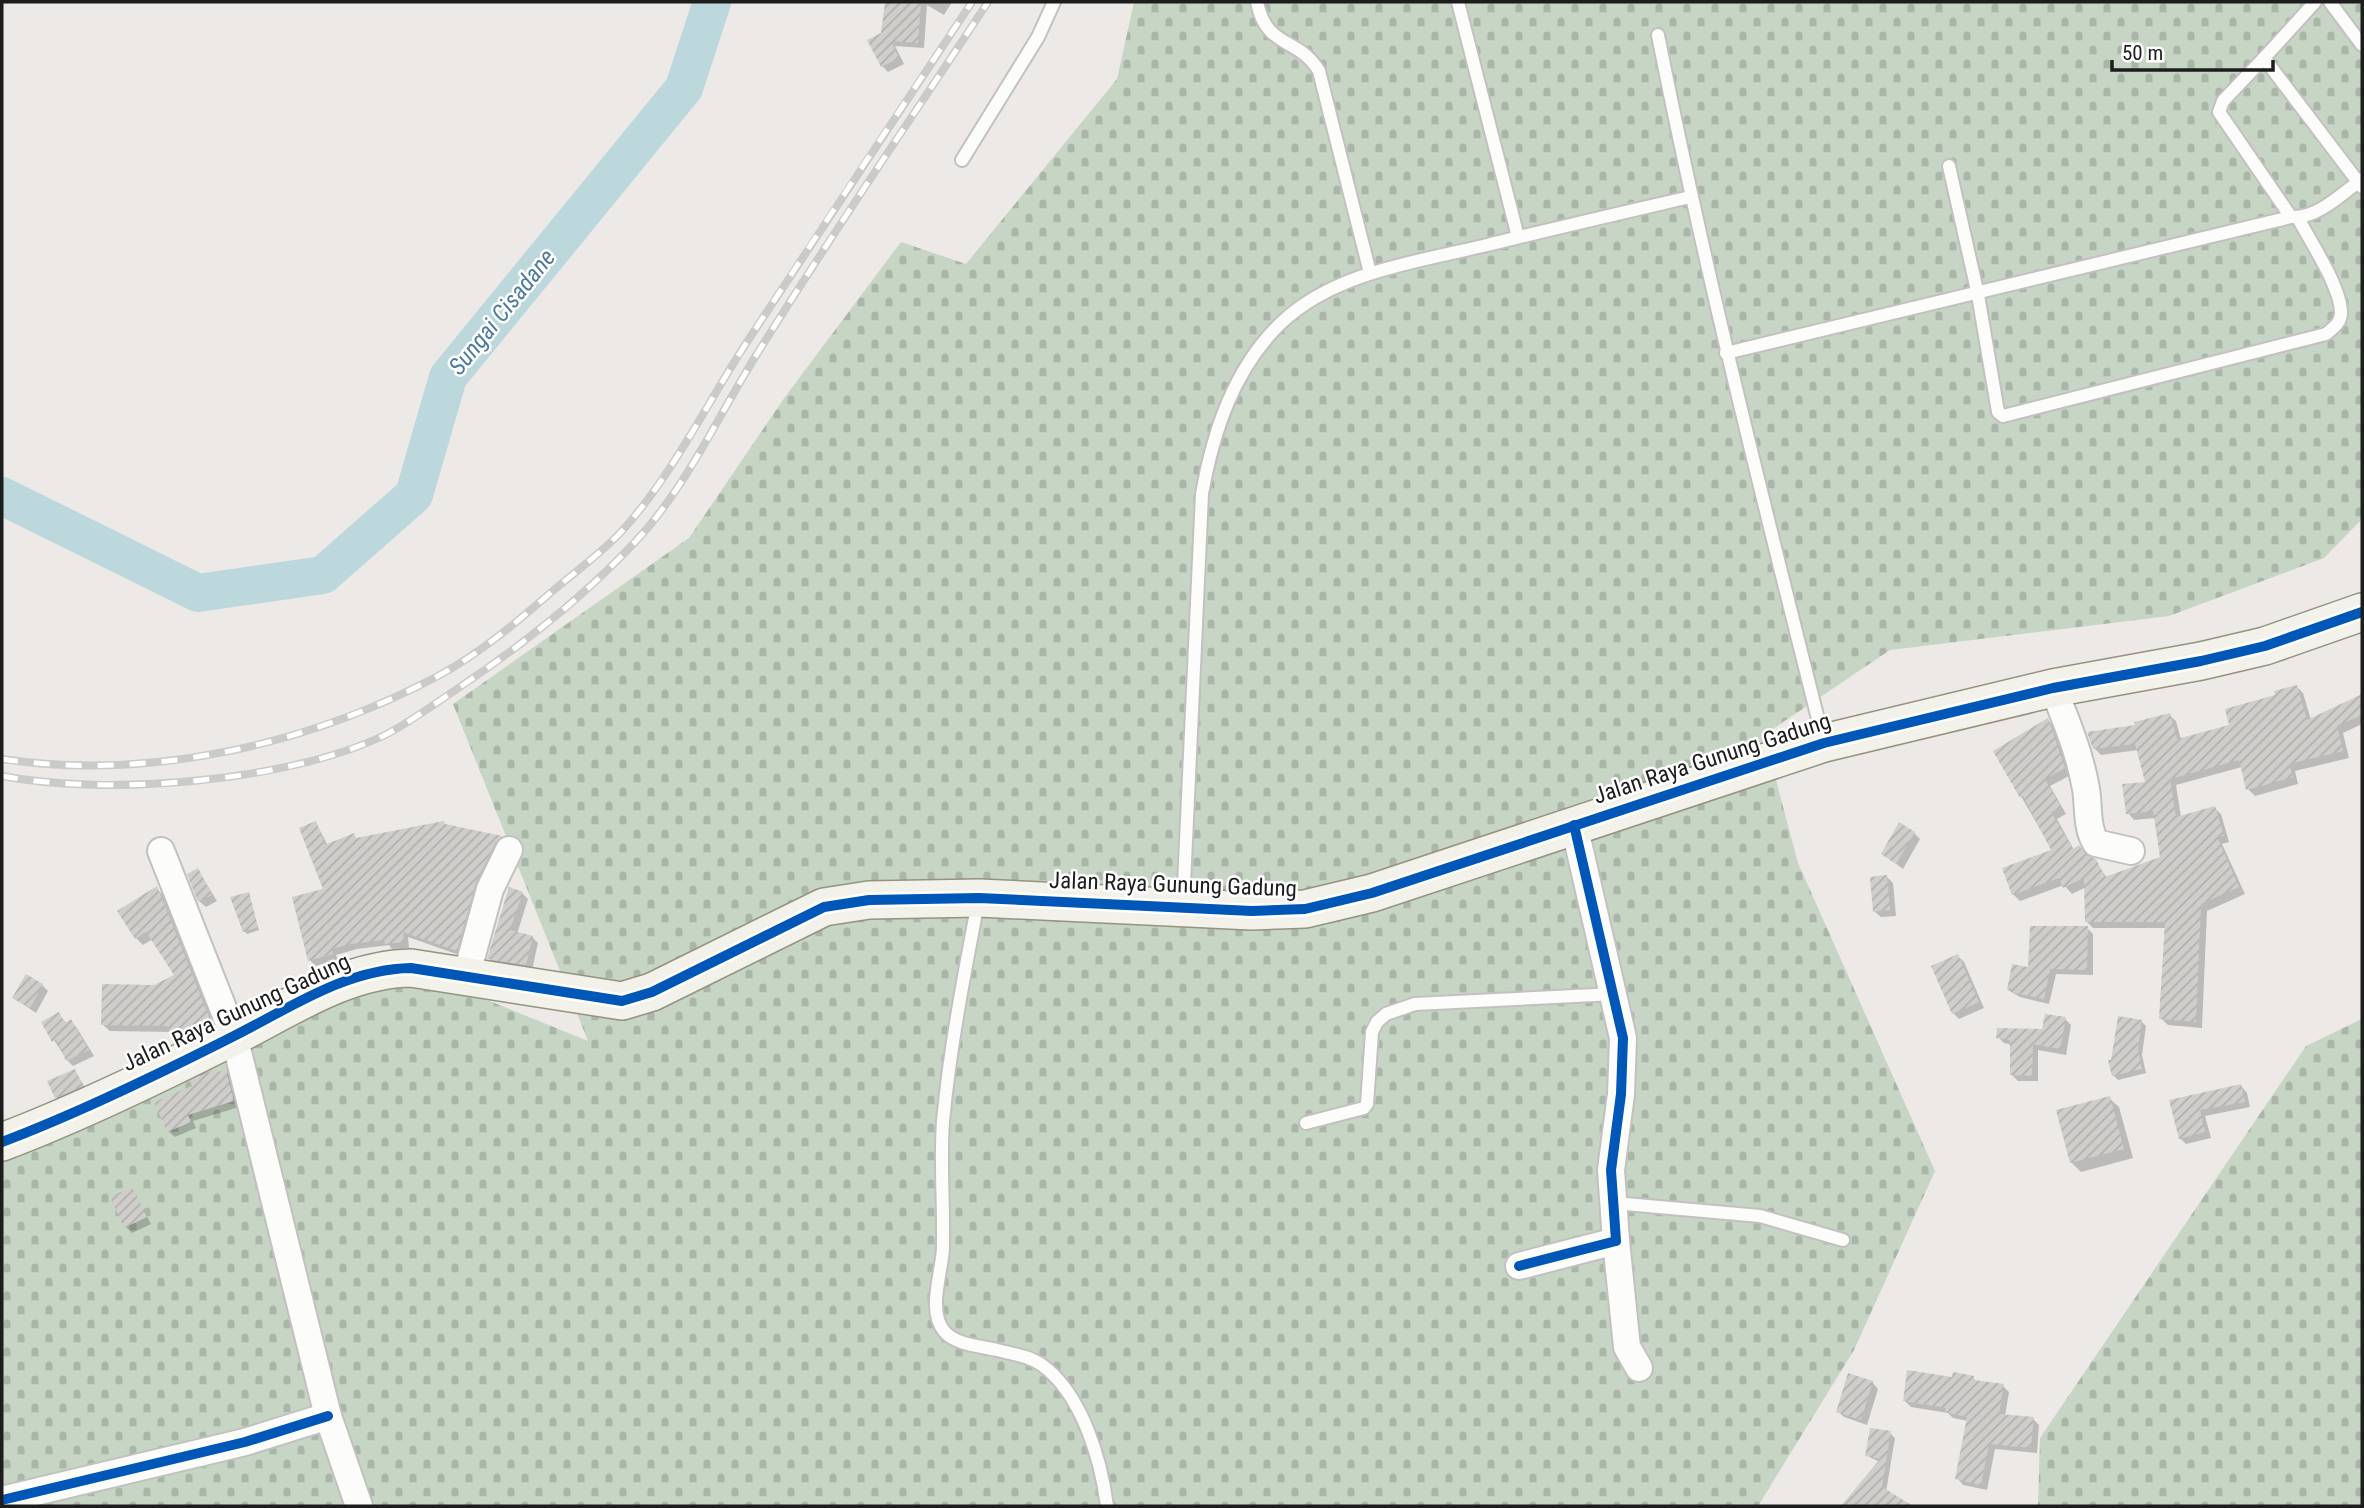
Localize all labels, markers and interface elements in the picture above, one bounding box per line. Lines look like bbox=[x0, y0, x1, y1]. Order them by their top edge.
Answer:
scale bar bbox=[2112, 28, 2273, 72]
text: 50 m bbox=[2122, 41, 2163, 65]
water label: Sungai Cisadane bbox=[443, 244, 561, 380]
street label: Jalan Raya Gunung Gadung bbox=[1590, 707, 1834, 810]
street label: Jalan Raya Gunung Gadung bbox=[1049, 867, 1297, 902]
street label: Jalan Raya Gunung Gadung bbox=[118, 948, 354, 1077]

